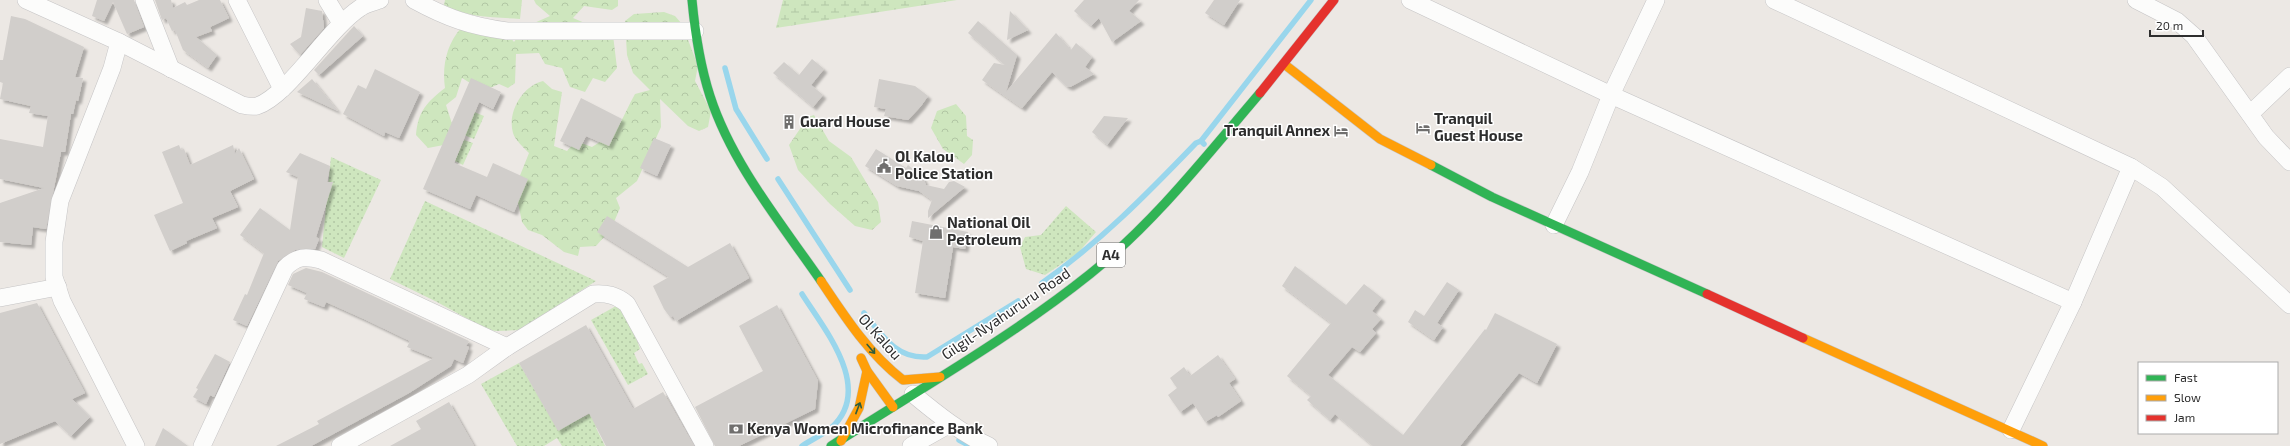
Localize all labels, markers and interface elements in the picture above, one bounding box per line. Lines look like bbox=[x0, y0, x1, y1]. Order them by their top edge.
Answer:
scale bar bbox=[2150, 12, 2203, 38]
text: 20 m bbox=[2156, 18, 2183, 32]
place label: Tranquil Guest House bbox=[1434, 109, 1523, 144]
place label: Guard House bbox=[800, 112, 890, 130]
building icon: Guard House bbox=[781, 114, 797, 130]
hotel icon: Tranquil Guest House bbox=[1415, 120, 1431, 136]
place label: Tranquil Annex bbox=[1224, 121, 1330, 139]
hotel icon: Tranquil Annex bbox=[1333, 123, 1349, 139]
place label: Ol Kalou Police Station bbox=[895, 147, 993, 182]
public building icon: Ol Kalou Police Station bbox=[876, 158, 892, 174]
place label: National Oil Petroleum bbox=[947, 213, 1030, 248]
shop icon: National Oil Petroleum bbox=[928, 224, 944, 240]
road number: A4 bbox=[1097, 243, 1125, 267]
street label: Gilgil-Nyahururu Road bbox=[938, 263, 1073, 363]
street label: Ol Kalou bbox=[855, 309, 906, 363]
one-way arrow bbox=[866, 344, 875, 355]
legend bbox=[2138, 362, 2278, 434]
text: Fast bbox=[2174, 370, 2198, 384]
text: Slow bbox=[2174, 390, 2201, 404]
one-way arrow bbox=[855, 402, 863, 414]
text: Jam bbox=[2174, 410, 2195, 424]
place label: Kenya Women Microfinance Bank bbox=[747, 419, 984, 438]
bank icon: Kenya Women Microfinance Bank bbox=[728, 421, 744, 437]

